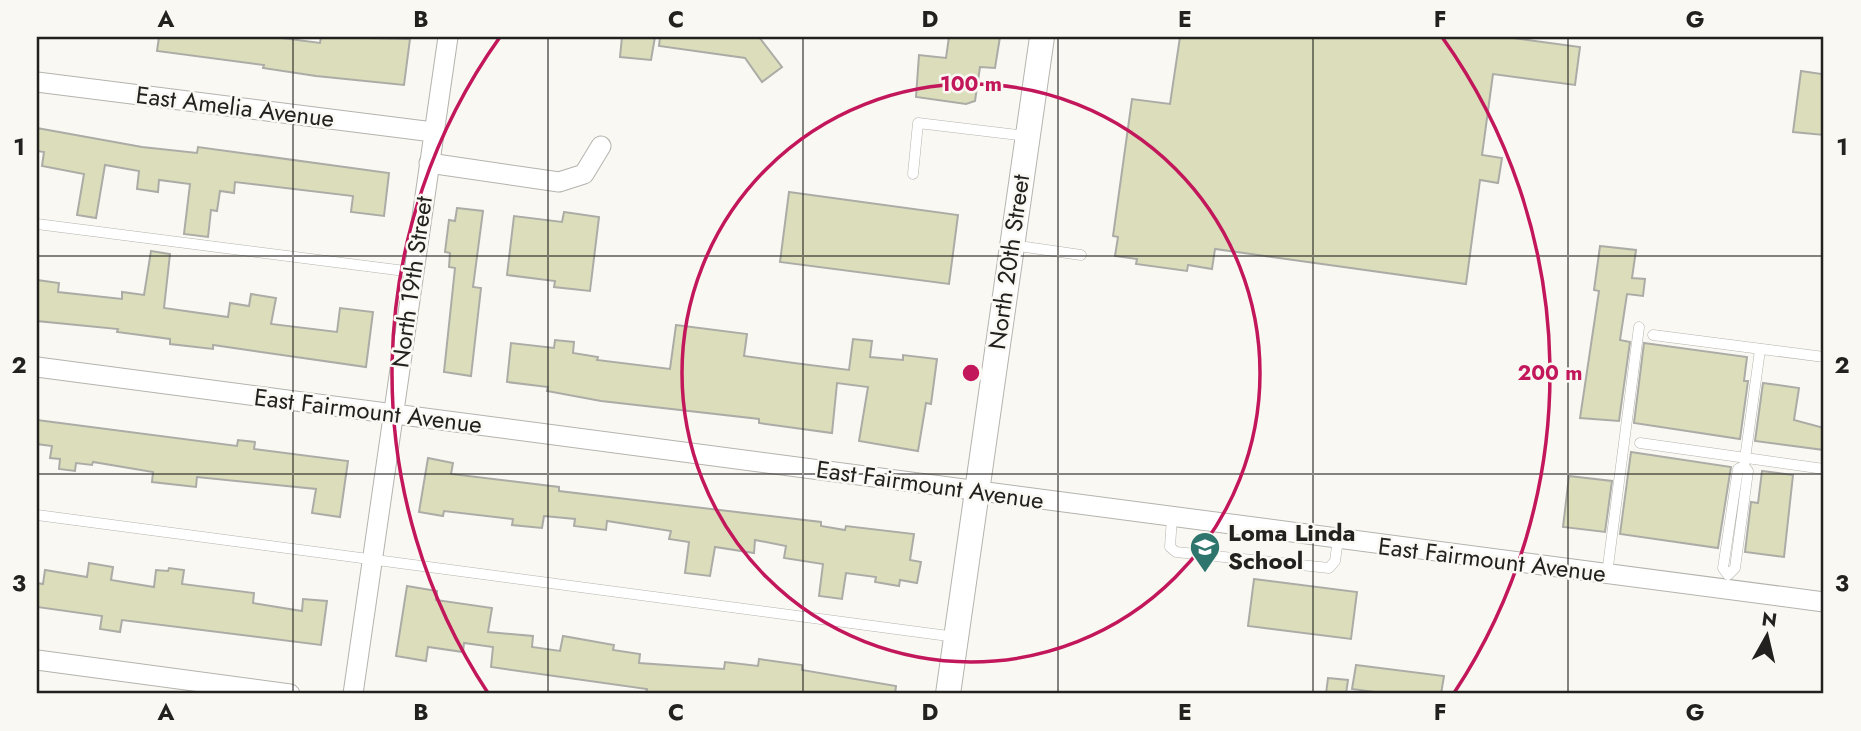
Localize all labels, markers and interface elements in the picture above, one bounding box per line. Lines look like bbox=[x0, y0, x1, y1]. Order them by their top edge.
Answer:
text: A bbox=[157, 2, 175, 36]
text: B bbox=[413, 2, 429, 36]
text: C bbox=[668, 2, 684, 36]
text: D bbox=[922, 2, 939, 36]
text: E bbox=[1178, 2, 1192, 36]
text: F bbox=[1434, 2, 1446, 36]
text: G bbox=[1686, 2, 1704, 36]
text: 100 m bbox=[940, 69, 1002, 99]
street label: East Amelia Avenue bbox=[134, 77, 336, 136]
text: 1 bbox=[13, 130, 25, 164]
text: 1 bbox=[1836, 130, 1848, 164]
street label: North 20th Street bbox=[979, 172, 1038, 352]
street label: North 19th Street bbox=[382, 194, 441, 370]
text: 2 bbox=[11, 348, 27, 382]
text: 2 bbox=[1834, 348, 1850, 382]
text: 200 m bbox=[1517, 358, 1583, 388]
centre of rings bbox=[959, 361, 983, 385]
street label: East Fairmount Avenue bbox=[252, 379, 484, 442]
street label: East Fairmount Avenue bbox=[814, 451, 1046, 518]
place label: Loma Linda School bbox=[1228, 515, 1356, 578]
street label: East Fairmount Avenue bbox=[1376, 528, 1608, 591]
school or university icon: Loma Linda School bbox=[1188, 530, 1222, 574]
text: 3 bbox=[12, 566, 26, 600]
text: 3 bbox=[1835, 566, 1849, 600]
north arrow bbox=[1731, 602, 1801, 672]
text: N bbox=[1760, 605, 1779, 634]
text: A bbox=[157, 695, 175, 729]
text: B bbox=[413, 695, 429, 729]
text: C bbox=[668, 695, 684, 729]
text: D bbox=[922, 695, 939, 729]
text: E bbox=[1178, 695, 1192, 729]
text: F bbox=[1434, 695, 1446, 729]
text: G bbox=[1686, 695, 1704, 729]

